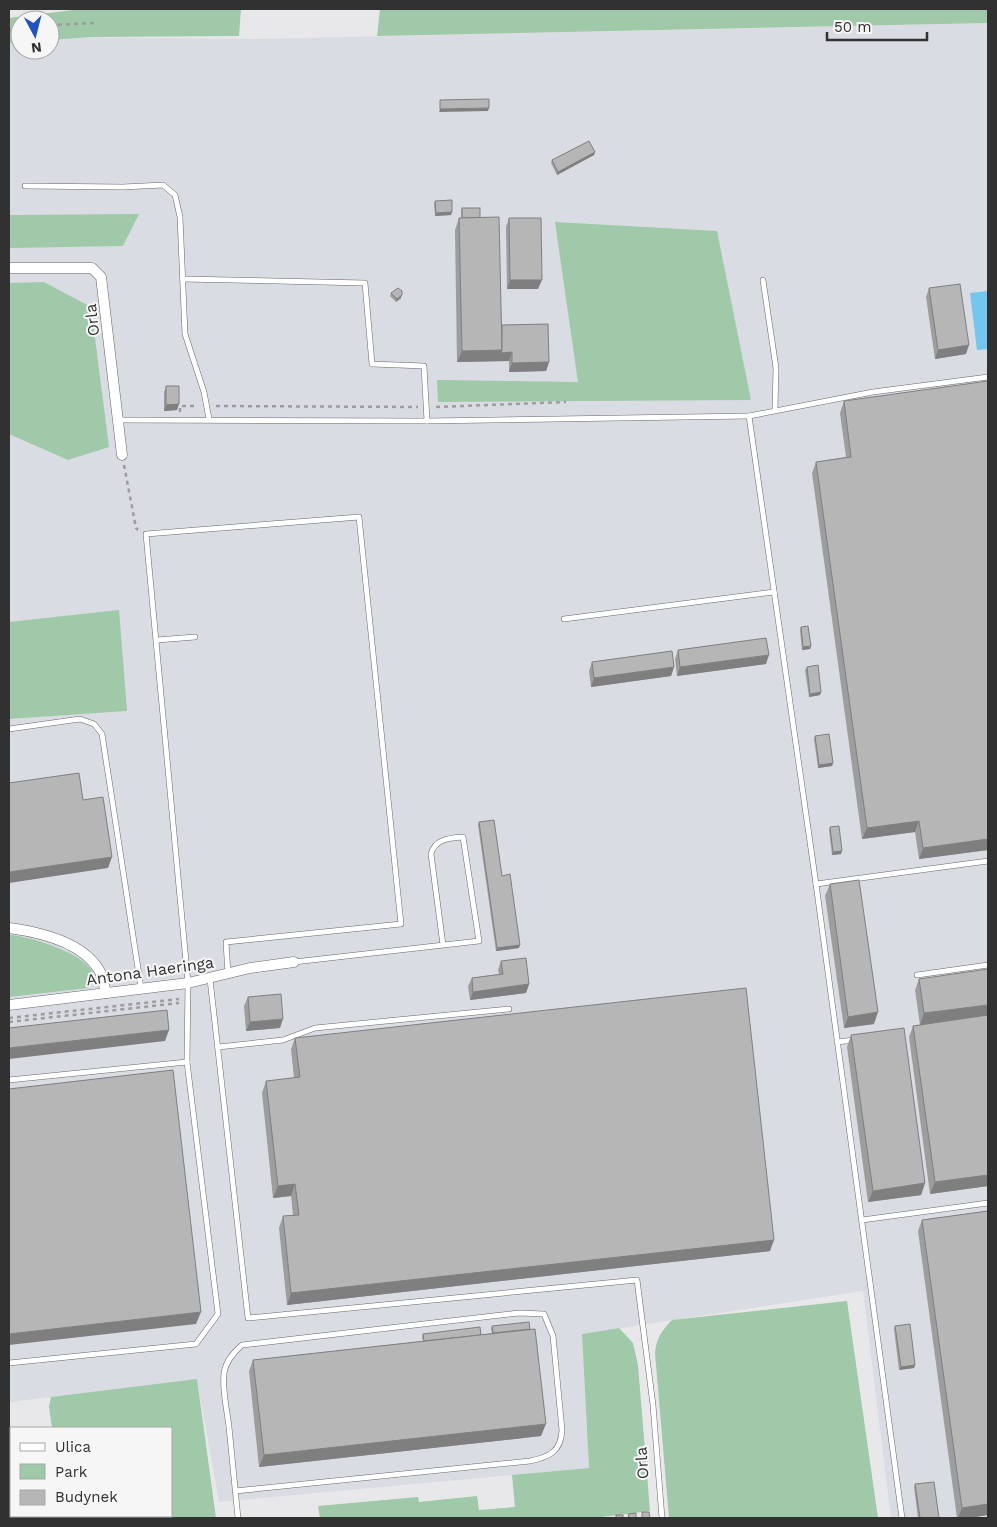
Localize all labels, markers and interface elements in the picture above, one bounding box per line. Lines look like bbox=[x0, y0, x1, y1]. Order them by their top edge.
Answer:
north arrow bbox=[10, 10, 60, 60]
scale bar bbox=[827, 10, 927, 42]
text: 50 m bbox=[834, 18, 871, 36]
text: N bbox=[30, 39, 43, 56]
street label: Orla bbox=[81, 303, 103, 337]
street label: Antona Haeringa bbox=[85, 953, 215, 989]
legend bbox=[10, 1427, 172, 1517]
text: Ulica bbox=[55, 1438, 92, 1456]
street label: Orla bbox=[631, 1446, 653, 1480]
text: Park bbox=[55, 1463, 88, 1481]
text: Budynek bbox=[55, 1488, 118, 1506]

